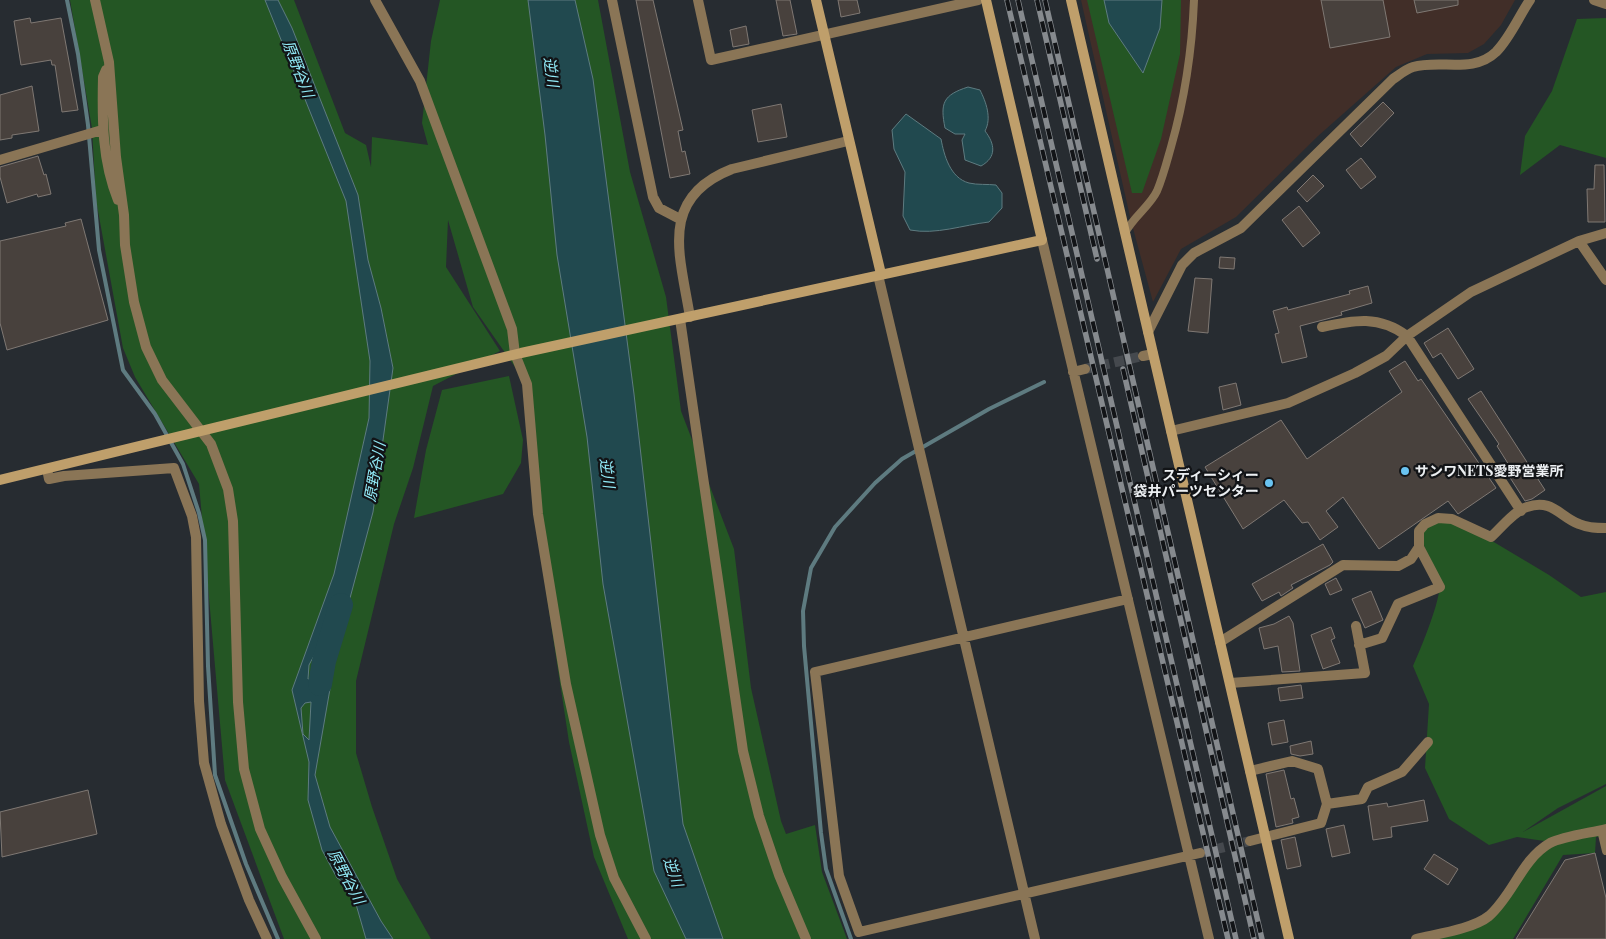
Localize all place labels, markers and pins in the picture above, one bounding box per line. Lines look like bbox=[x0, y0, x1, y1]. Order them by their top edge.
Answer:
place label: サンワNETS愛野営業所 bbox=[1415, 461, 1564, 480]
place label: スディーシィー 袋井パーツセンター bbox=[1133, 465, 1259, 500]
marker: サンワNETS愛野営業所 bbox=[1399, 465, 1411, 477]
marker: スディーシィー 袋井パーツセンター bbox=[1263, 477, 1275, 489]

